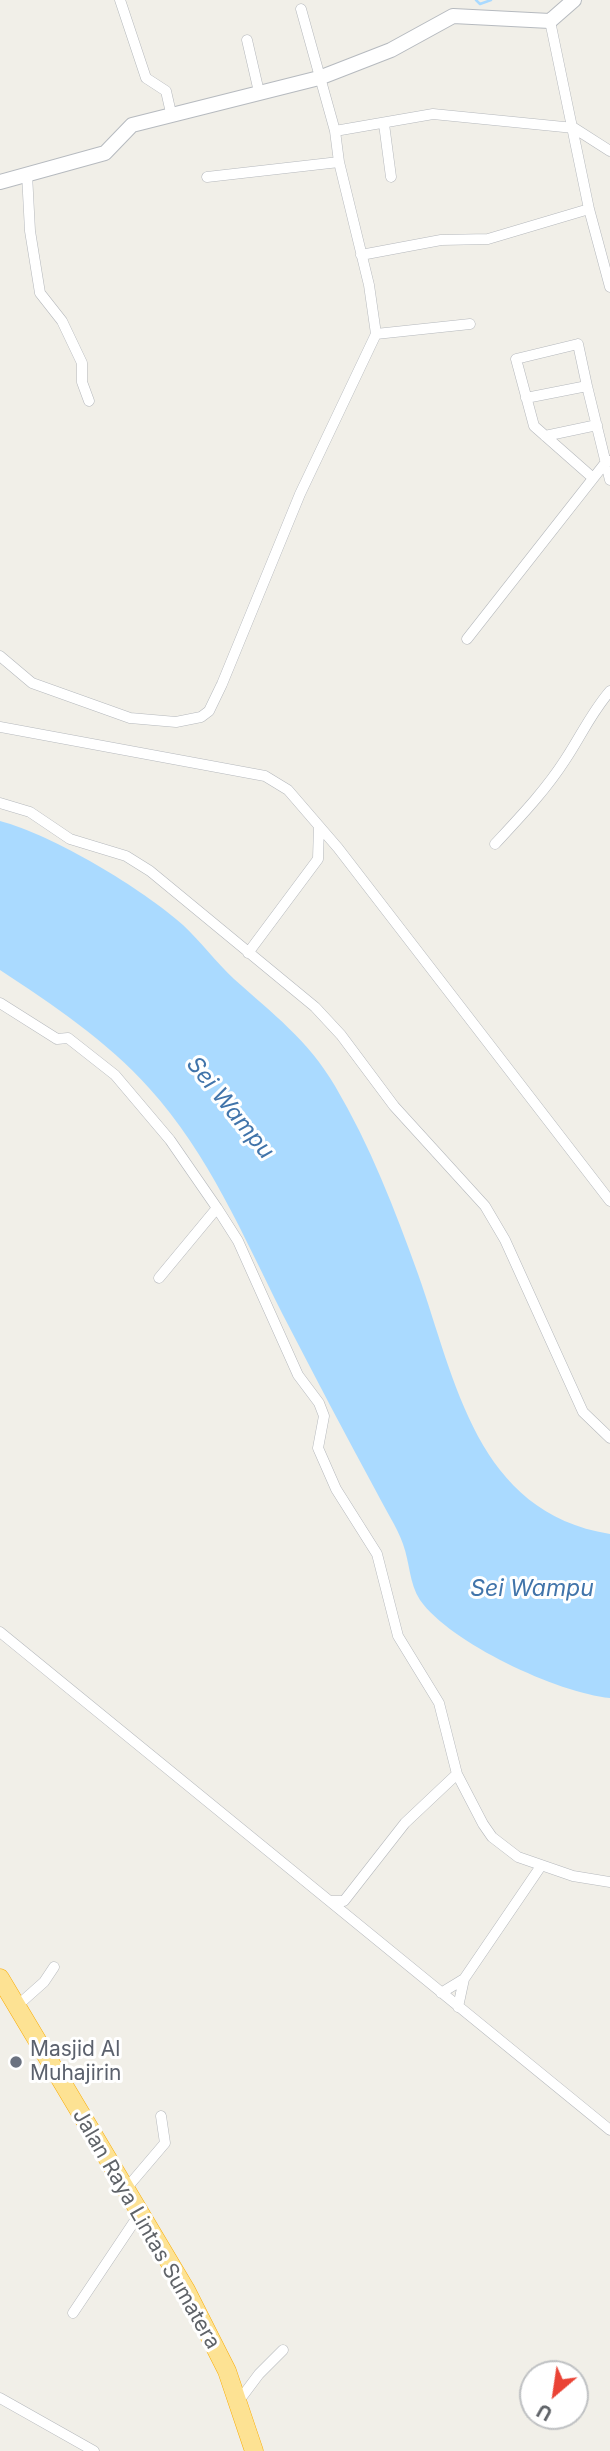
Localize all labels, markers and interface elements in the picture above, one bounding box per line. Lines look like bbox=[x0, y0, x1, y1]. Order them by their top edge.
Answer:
water label: Sei Wampu bbox=[180, 1051, 280, 1165]
water label: Sei Wampu bbox=[470, 1575, 594, 1603]
place label: Masjid Al Muhajirin bbox=[30, 2037, 121, 2087]
marker: Masjid Al Muhajirin bbox=[8, 2054, 24, 2070]
street label: Jalan Raya Lintas Sumatera bbox=[67, 2104, 225, 2354]
north arrow bbox=[519, 2360, 589, 2430]
text: U bbox=[533, 2399, 556, 2425]

